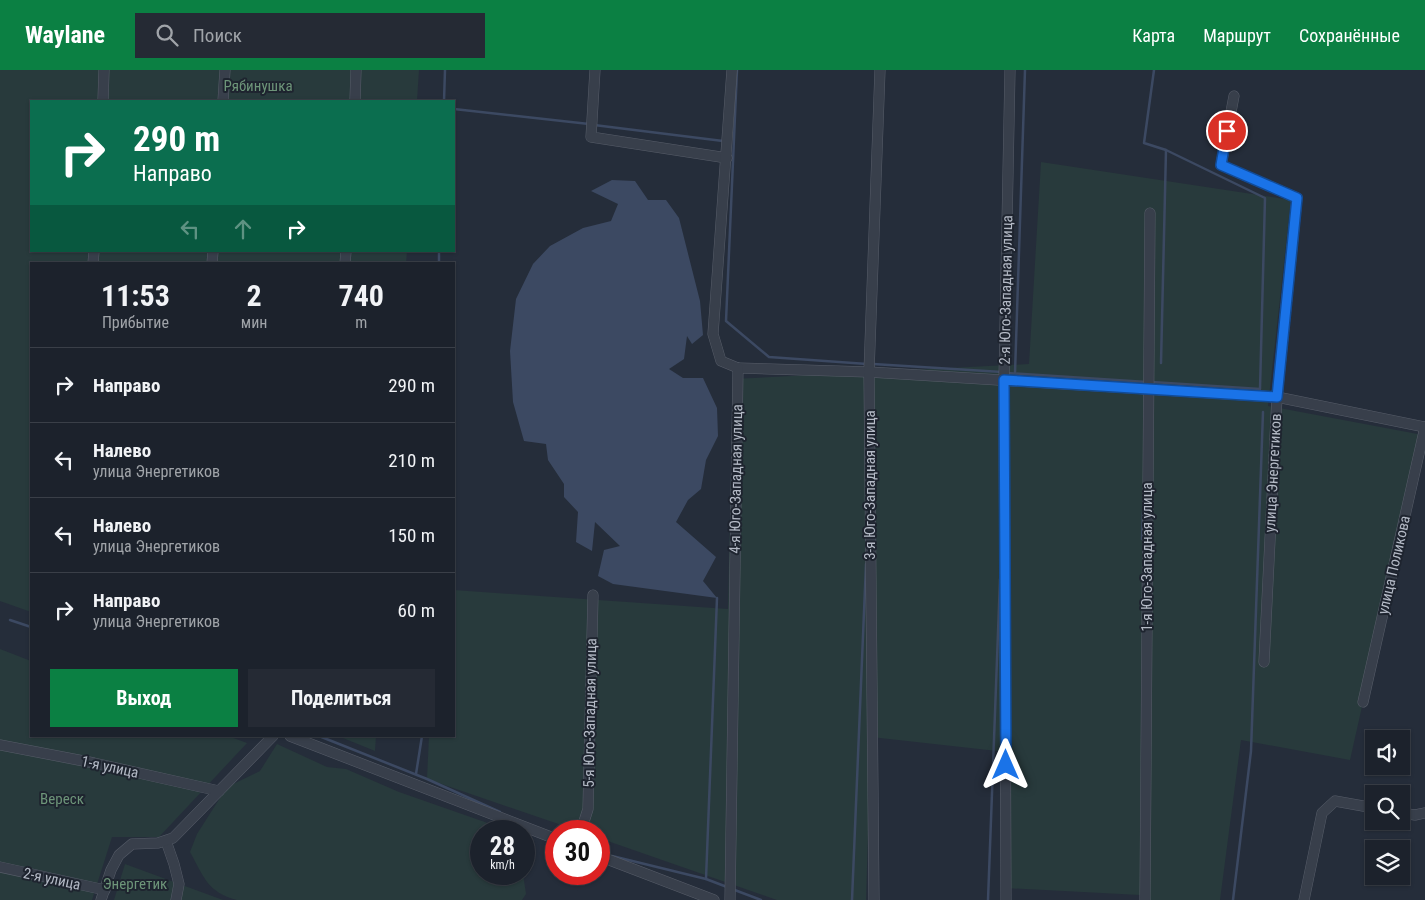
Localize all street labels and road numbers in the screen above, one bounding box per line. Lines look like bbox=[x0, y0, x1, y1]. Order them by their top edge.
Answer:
street label: 2-я Юго-Западная улица bbox=[996, 215, 1016, 365]
street label: 4-я Юго-Западная улица bbox=[726, 404, 746, 554]
street label: 3-я Юго-Западная улица bbox=[861, 410, 879, 560]
street label: улица Энергетиков bbox=[1261, 413, 1285, 533]
street label: 1-я Юго-Западная улица bbox=[1138, 482, 1156, 632]
street label: улица Поликова bbox=[1374, 514, 1414, 616]
street label: 5-я Юго-Западная улица bbox=[580, 638, 600, 788]
street label: 1-я улица bbox=[80, 752, 140, 782]
street label: 2-я улица bbox=[22, 864, 82, 894]

